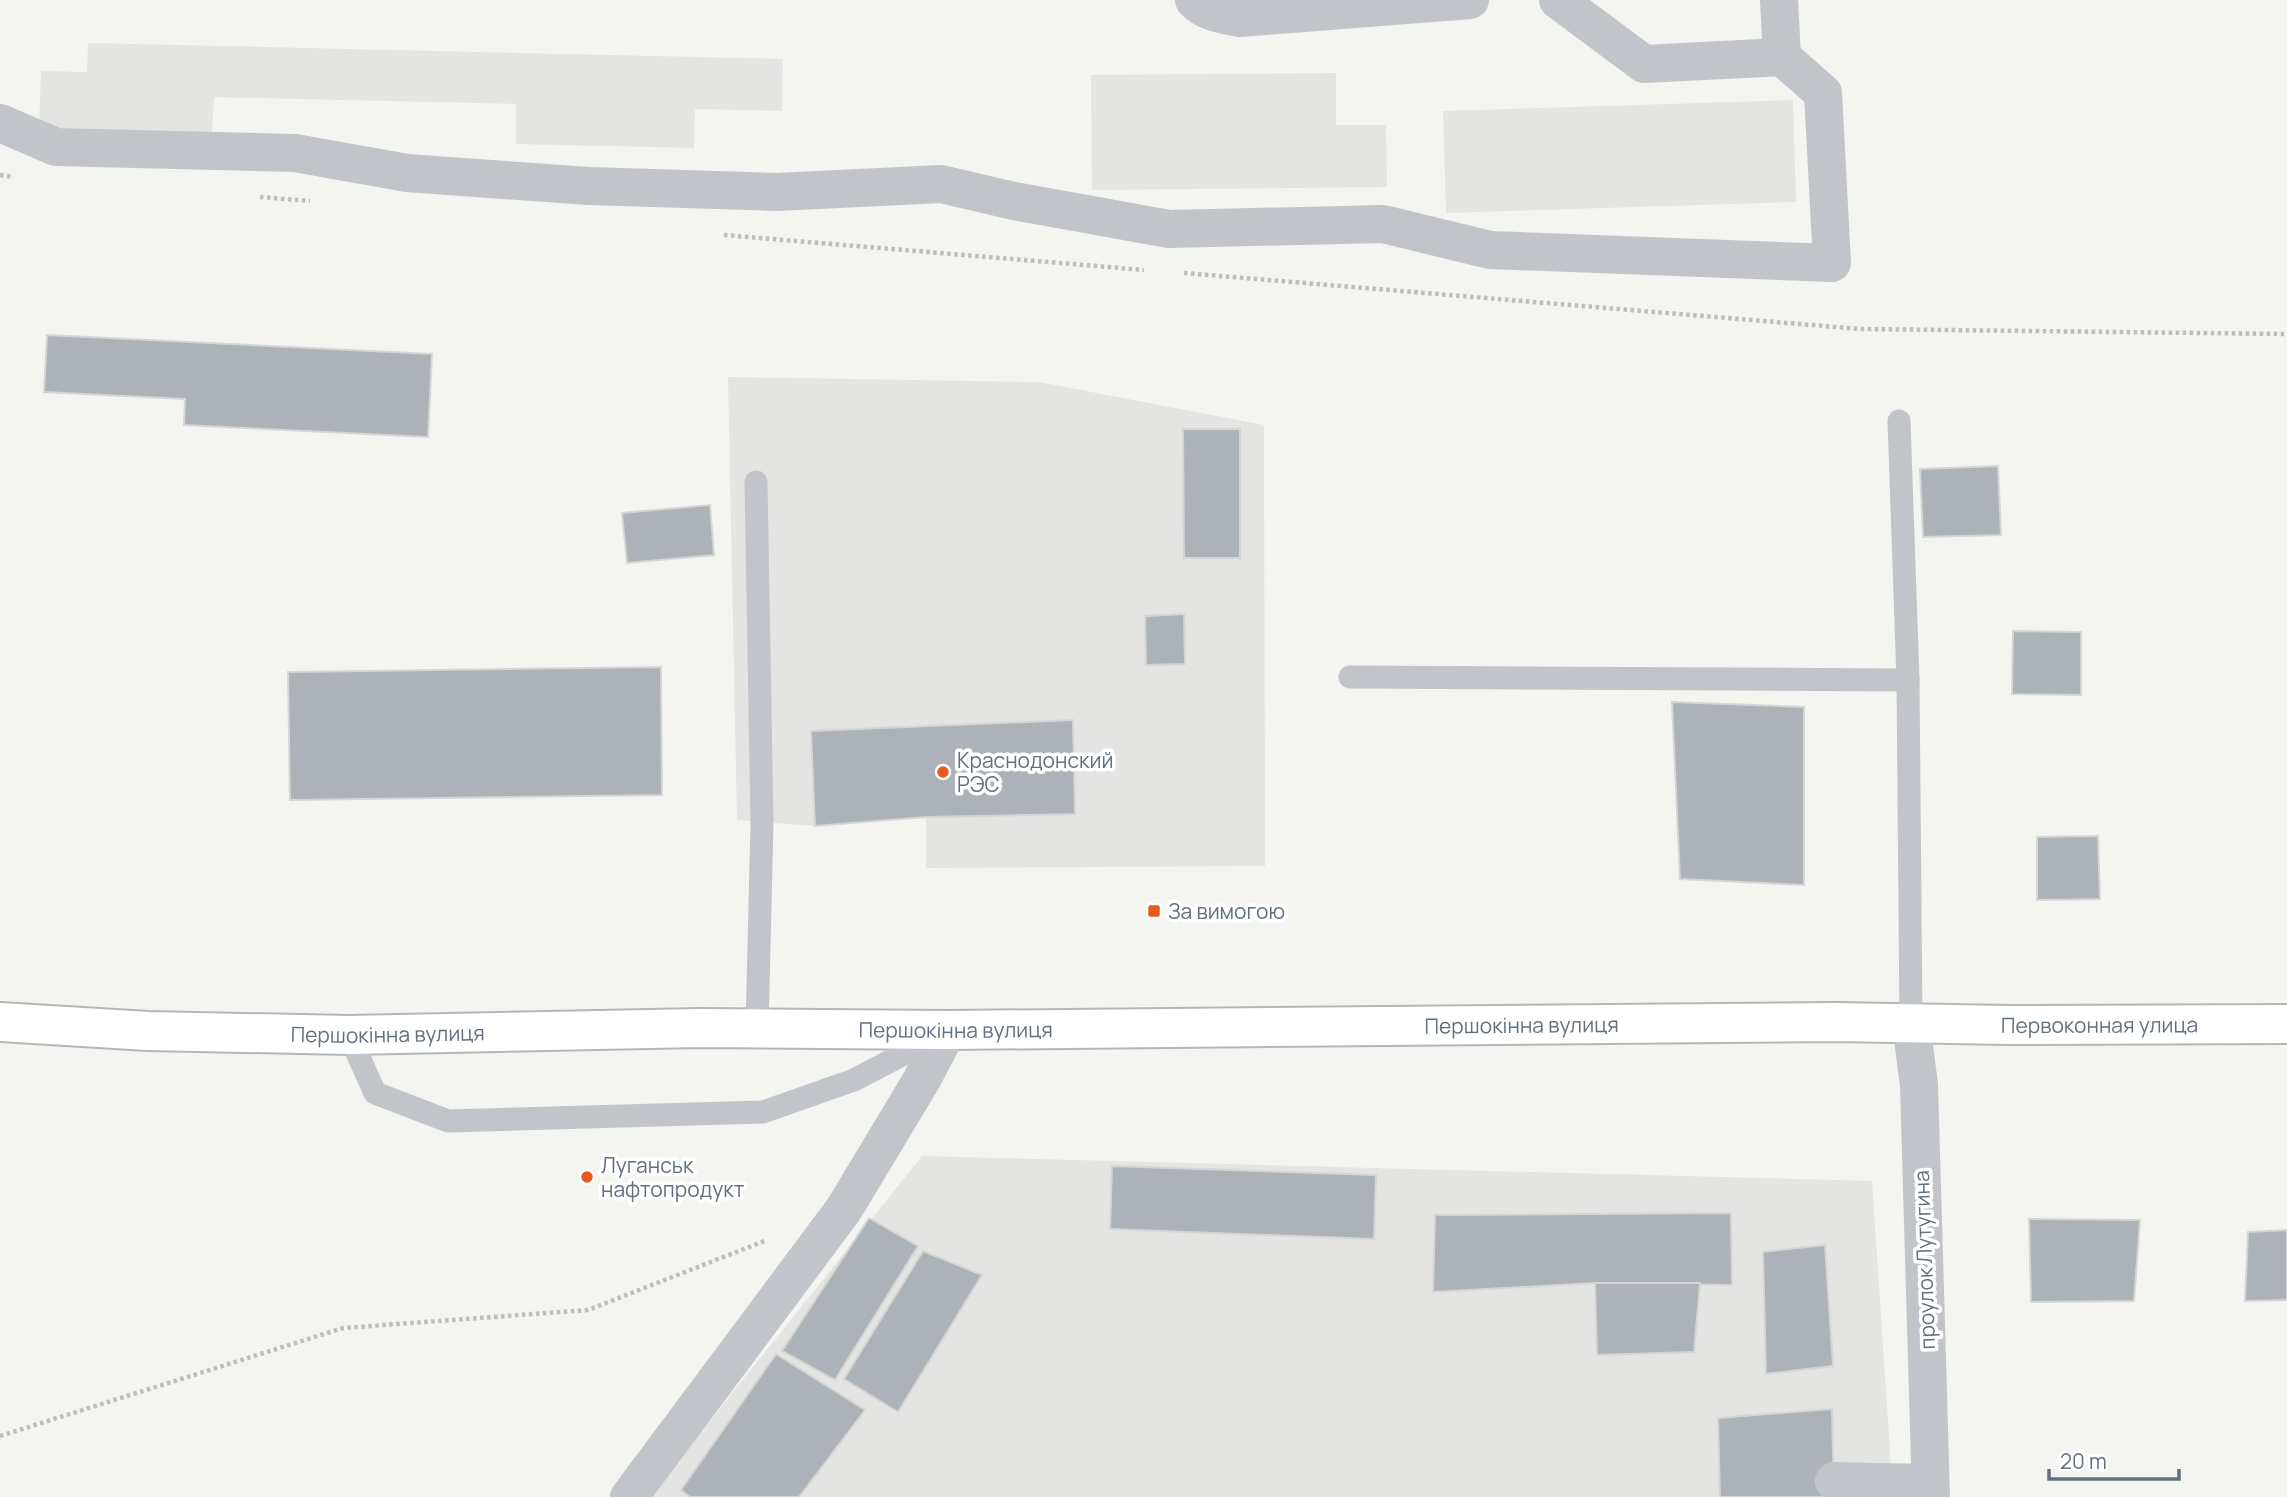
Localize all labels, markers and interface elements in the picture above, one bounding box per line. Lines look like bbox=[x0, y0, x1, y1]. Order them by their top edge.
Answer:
place label: Краснодонский РЭС bbox=[957, 746, 1113, 798]
marker: Краснодонский РЭС bbox=[935, 764, 951, 780]
place label: За вимогою bbox=[1168, 897, 1285, 925]
marker: За вимогою bbox=[1146, 903, 1162, 919]
street label: Першокінна вулиця bbox=[1424, 1010, 1619, 1040]
street label: Первоконная улица bbox=[2001, 1010, 2198, 1039]
street label: Першокінна вулиця bbox=[858, 1015, 1053, 1044]
street label: Першокінна вулиця bbox=[290, 1018, 485, 1049]
place label: Луганськ нафтопродукт bbox=[601, 1151, 745, 1203]
marker: Луганськ нафтопродукт bbox=[579, 1169, 595, 1185]
street label: проулок Лутугина bbox=[1907, 1170, 1941, 1350]
scale bar bbox=[2049, 1438, 2178, 1482]
text: 20 m bbox=[2060, 1447, 2107, 1475]

